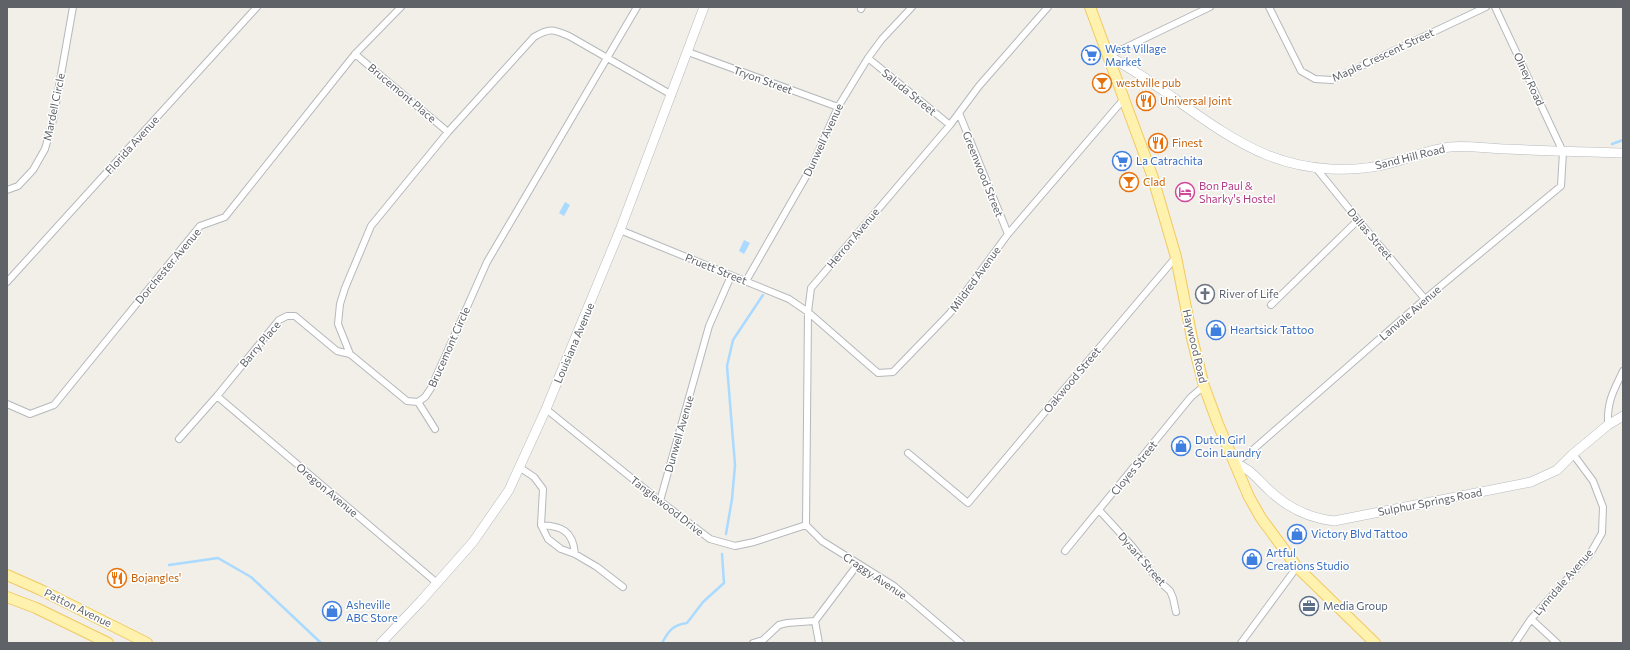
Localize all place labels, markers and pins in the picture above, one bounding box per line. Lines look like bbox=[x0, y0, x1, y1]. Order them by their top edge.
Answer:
place label: West Village Market bbox=[1105, 42, 1166, 68]
supermarket icon: West Village Market bbox=[1080, 44, 1102, 66]
bar icon: westville pub bbox=[1091, 72, 1113, 94]
place label: westville pub bbox=[1116, 76, 1181, 89]
restaurant icon: Universal Joint bbox=[1135, 90, 1157, 112]
place label: Universal Joint bbox=[1160, 94, 1232, 108]
restaurant icon: Finest bbox=[1147, 132, 1169, 154]
place label: Finest bbox=[1172, 136, 1203, 149]
supermarket icon: La Catrachita bbox=[1111, 150, 1133, 172]
place label: La Catrachita bbox=[1136, 154, 1203, 167]
bar icon: Clad bbox=[1118, 171, 1140, 193]
place label: Clad bbox=[1143, 175, 1165, 188]
place label: Bon Paul & Sharky's Hostel bbox=[1199, 179, 1276, 205]
hotel icon: Bon Paul & Sharky's Hostel bbox=[1174, 181, 1196, 203]
church icon: River of Life bbox=[1194, 283, 1216, 305]
place label: River of Life bbox=[1219, 287, 1279, 300]
shop icon: Heartsick Tattoo bbox=[1205, 319, 1227, 341]
place label: Heartsick Tattoo bbox=[1230, 323, 1314, 336]
place label: Dutch Girl Coin Laundry bbox=[1195, 433, 1262, 459]
shop icon: Dutch Girl Coin Laundry bbox=[1170, 435, 1192, 457]
shop icon: Victory Blvd Tattoo bbox=[1286, 523, 1308, 545]
place label: Victory Blvd Tattoo bbox=[1311, 527, 1408, 540]
place label: Artful Creations Studio bbox=[1266, 546, 1350, 572]
shop icon: Artful Creations Studio bbox=[1241, 548, 1263, 570]
restaurant icon: Bojangles' bbox=[106, 567, 128, 589]
place label: Bojangles' bbox=[131, 571, 181, 584]
office icon: Media Group bbox=[1298, 595, 1320, 617]
place label: Asheville ABC Store bbox=[346, 598, 398, 624]
place label: Media Group bbox=[1323, 599, 1388, 612]
shop icon: Asheville ABC Store bbox=[321, 600, 343, 622]

